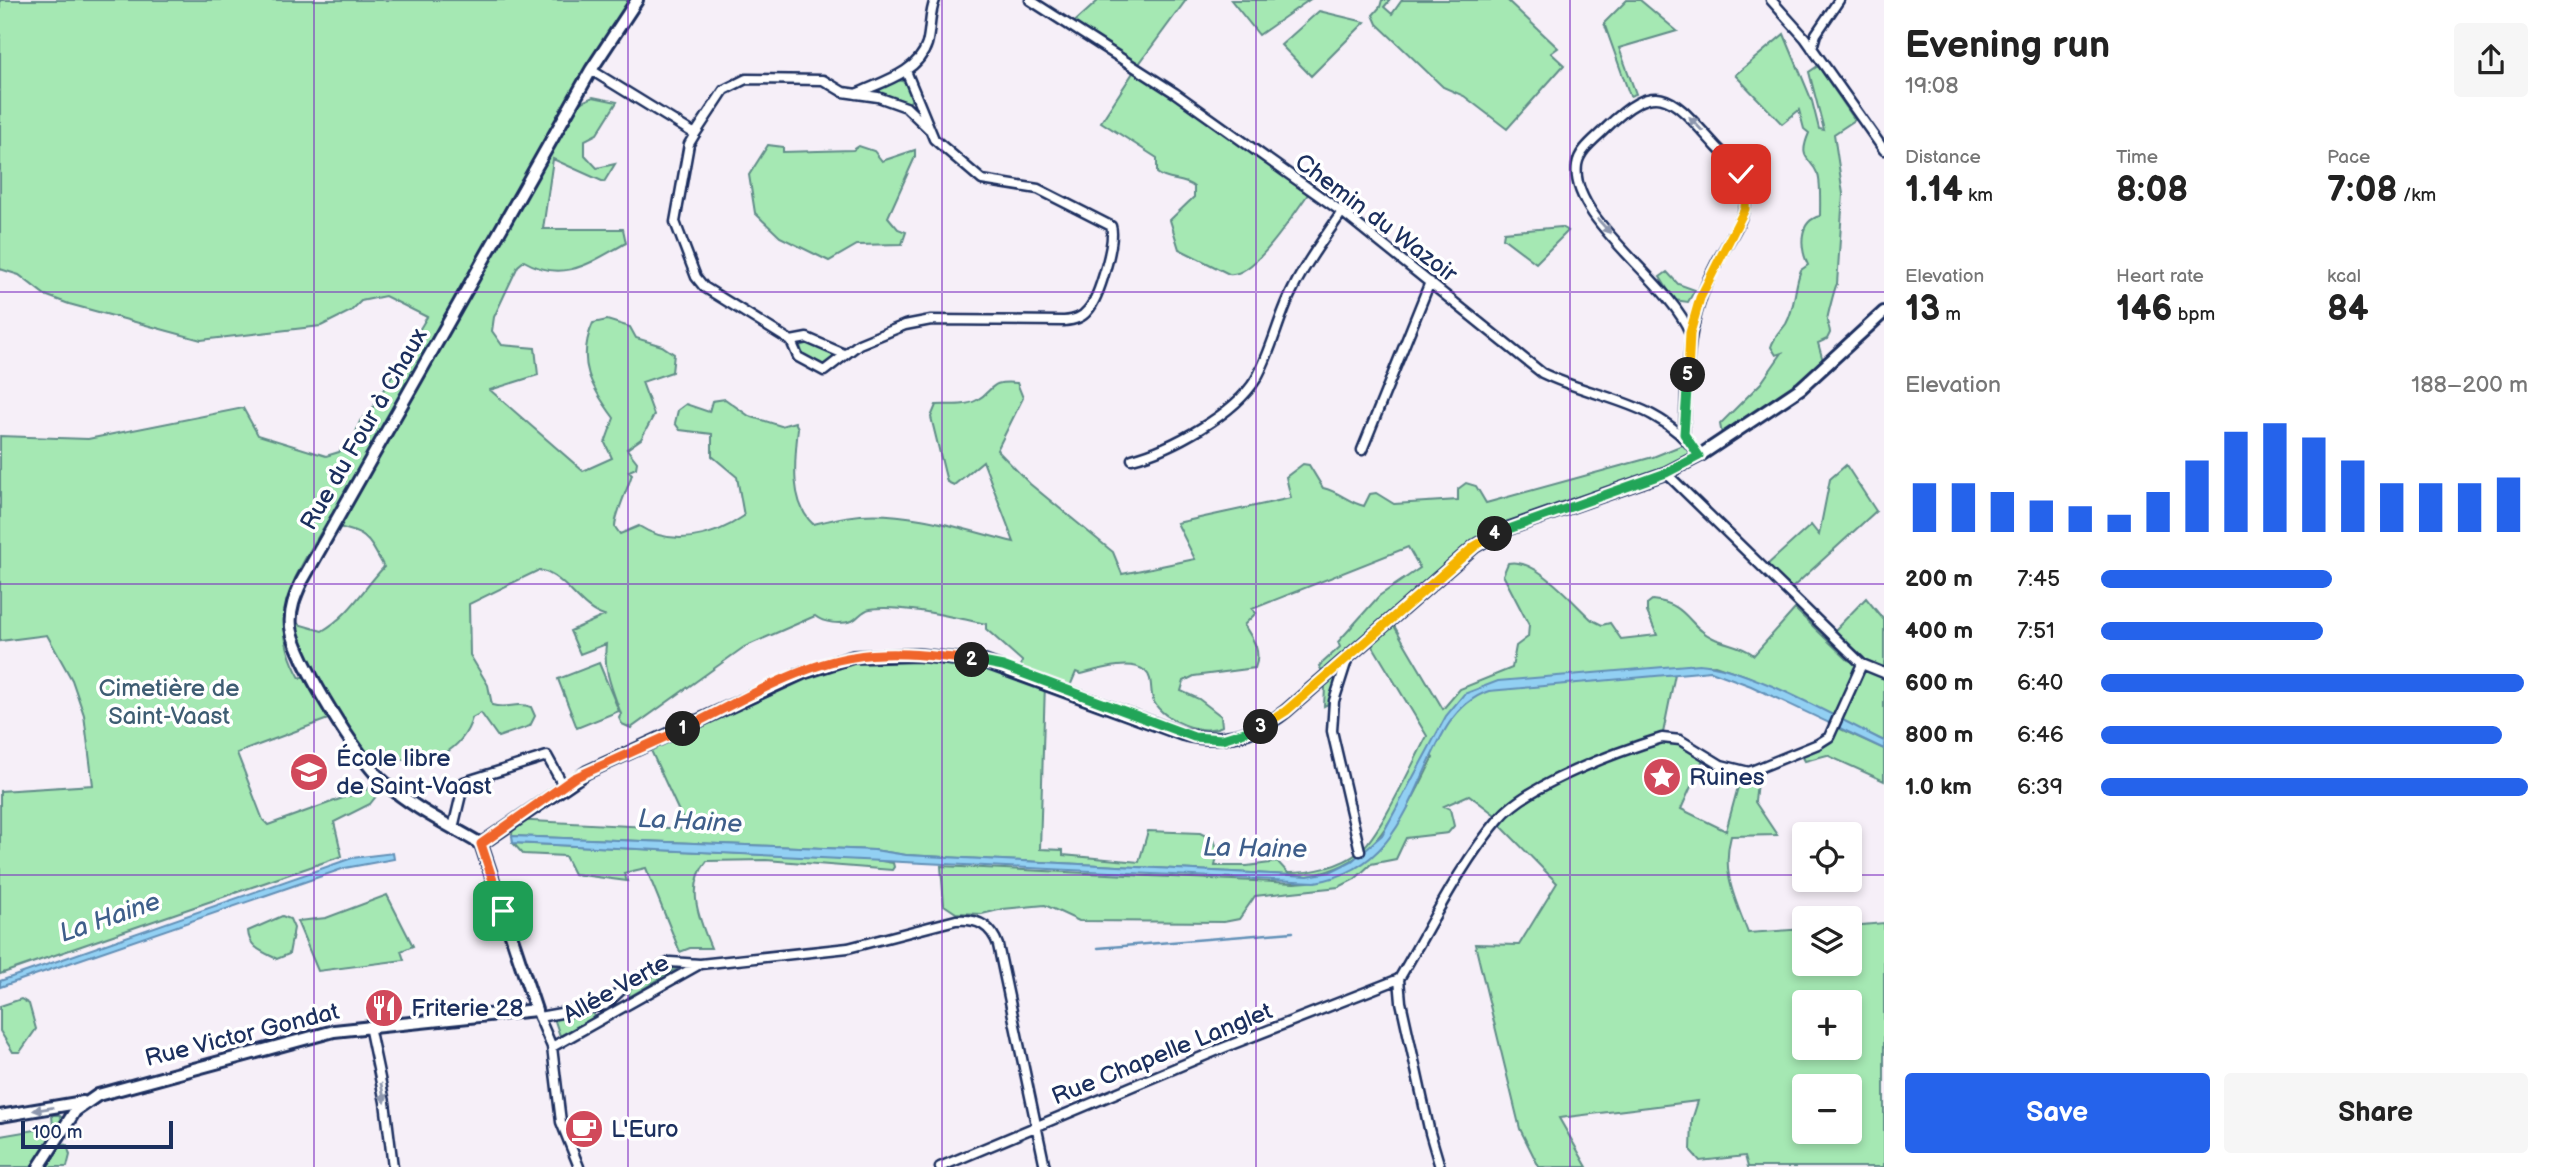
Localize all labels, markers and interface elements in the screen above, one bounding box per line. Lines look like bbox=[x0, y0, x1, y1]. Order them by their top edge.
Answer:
text: Evening run bbox=[1905, 23, 2110, 68]
button: share bbox=[2454, 23, 2528, 97]
text: 19:08 bbox=[1905, 72, 1959, 100]
one-way arrow bbox=[1688, 115, 1704, 133]
pin bbox=[1711, 144, 1771, 204]
text: Distance bbox=[1905, 146, 1981, 169]
text: Time bbox=[2116, 146, 2158, 169]
text: Pace bbox=[2327, 146, 2370, 169]
street label: Chemin du Wazoir bbox=[1289, 147, 1463, 289]
icon: check bbox=[1722, 155, 1760, 193]
text: 1.14 bbox=[1905, 169, 1963, 212]
text: 8:08 bbox=[2116, 169, 2188, 212]
text: 7:08 bbox=[2327, 169, 2398, 212]
text: km bbox=[1963, 184, 1993, 207]
text: /km bbox=[2398, 184, 2436, 207]
one-way arrow bbox=[1596, 218, 1612, 235]
text: Elevation bbox=[1905, 265, 1984, 288]
text: Heart rate bbox=[2116, 265, 2204, 288]
text: kcal bbox=[2327, 265, 2361, 288]
text: 13 bbox=[1905, 288, 1940, 331]
text: 146 bbox=[2116, 288, 2173, 331]
text: 84 bbox=[2327, 288, 2369, 331]
text: m bbox=[1940, 303, 1961, 326]
text: bpm bbox=[2173, 303, 2215, 326]
street label: Rue du Four à Chaux bbox=[294, 323, 434, 535]
pin: 5 bbox=[1670, 358, 1706, 392]
text: 5 bbox=[1682, 363, 1693, 386]
text: Elevation bbox=[1905, 371, 2001, 399]
text: 188–200 m bbox=[2411, 371, 2528, 399]
pin: 4 bbox=[1478, 516, 1512, 552]
text: 4 bbox=[1489, 522, 1500, 545]
text: 200 m bbox=[1905, 565, 1973, 593]
text: 7:45 bbox=[2017, 565, 2060, 593]
text: 400 m bbox=[1905, 617, 1973, 645]
text: 7:51 bbox=[2017, 617, 2055, 645]
pin: 2 bbox=[954, 642, 990, 678]
text: 2 bbox=[966, 648, 977, 671]
text: 600 m bbox=[1905, 669, 1973, 697]
text: 6:40 bbox=[2017, 669, 2063, 697]
park label: Cimetière de Saint-Vaast bbox=[98, 674, 240, 731]
pin: 3 bbox=[1244, 710, 1278, 744]
pin: 1 bbox=[666, 712, 700, 746]
text: 3 bbox=[1255, 715, 1266, 738]
text: 1 bbox=[679, 717, 687, 740]
text: 800 m bbox=[1905, 721, 1973, 749]
text: 6:46 bbox=[2017, 721, 2064, 749]
place label: École libre de Saint-Vaast bbox=[336, 743, 492, 801]
school or university icon: École libre de Saint-Vaast bbox=[288, 751, 330, 793]
place icon: Ruines bbox=[1641, 756, 1683, 798]
place label: Ruines bbox=[1689, 763, 1765, 792]
text: 1.0 km bbox=[1905, 773, 1972, 801]
text: 6:39 bbox=[2017, 773, 2063, 801]
water label: La Haine bbox=[637, 804, 743, 840]
map controls bbox=[1792, 822, 1862, 1144]
button: locate bbox=[1792, 822, 1862, 892]
water label: La Haine bbox=[1203, 833, 1307, 865]
pin bbox=[473, 881, 533, 941]
water label: La Haine bbox=[56, 886, 164, 950]
icon: arrive bbox=[484, 892, 522, 930]
button: layers bbox=[1792, 906, 1862, 976]
street label: Allée Verte bbox=[558, 948, 674, 1030]
restaurant icon: Friterie 28 bbox=[363, 987, 405, 1029]
button: + bbox=[1792, 990, 1862, 1060]
place label: Friterie 28 bbox=[411, 994, 524, 1023]
street label: Rue Chapelle Langlet bbox=[1047, 996, 1277, 1112]
street label: Rue Victor Gondat bbox=[142, 997, 343, 1073]
button: Save bbox=[1905, 1073, 2210, 1153]
button: Share bbox=[2224, 1073, 2528, 1153]
button: − bbox=[1792, 1074, 1862, 1144]
one-way arrow bbox=[377, 1082, 388, 1104]
one-way arrow bbox=[32, 1104, 54, 1115]
cafe icon: L'Euro bbox=[563, 1108, 605, 1150]
place label: L'Euro bbox=[611, 1115, 679, 1144]
scale bar bbox=[21, 1118, 173, 1150]
text: 100 m bbox=[32, 1121, 83, 1144]

